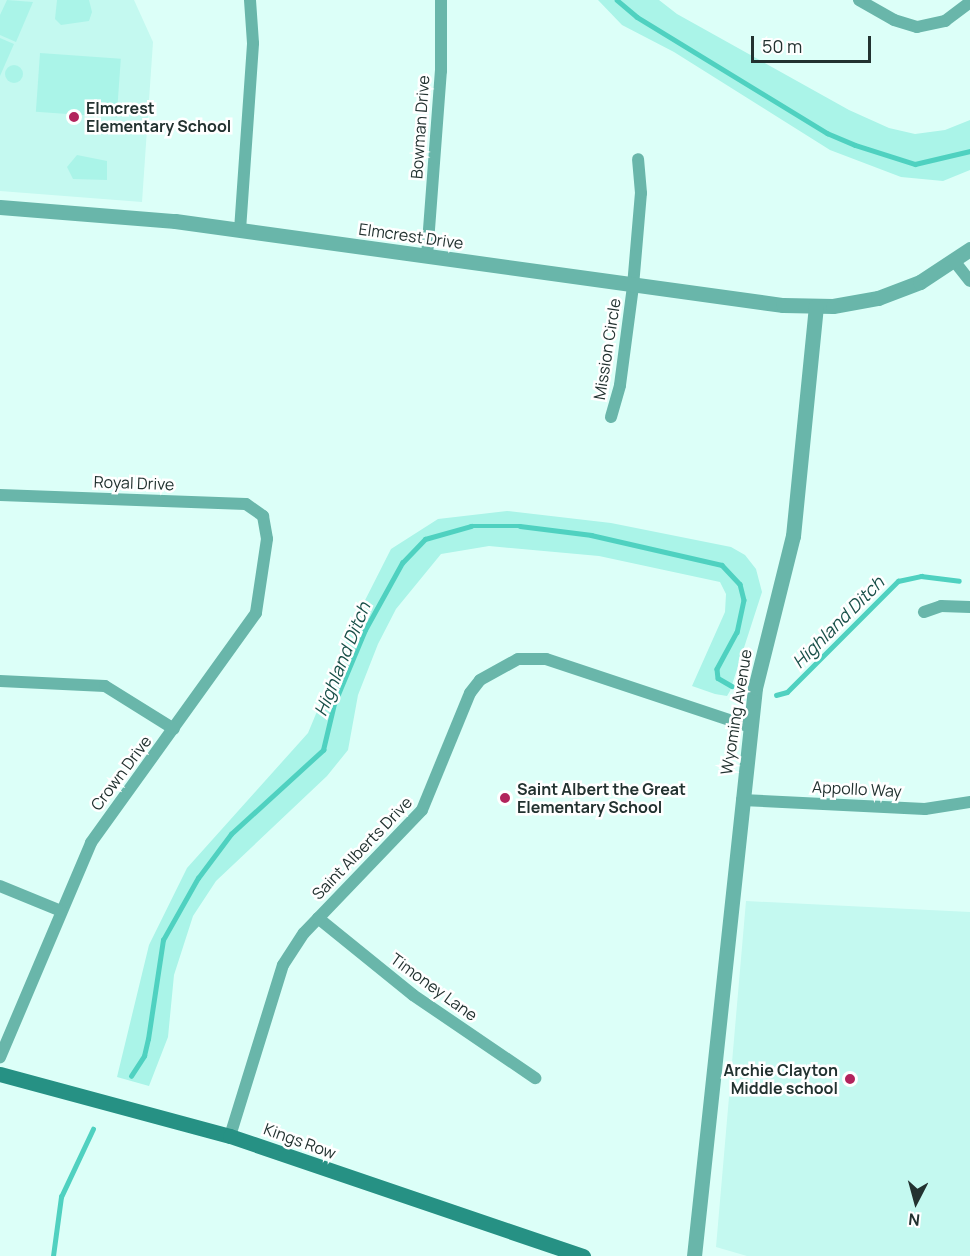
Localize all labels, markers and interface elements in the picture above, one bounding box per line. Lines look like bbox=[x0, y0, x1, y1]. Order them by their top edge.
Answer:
scale bar bbox=[754, 24, 874, 62]
text: 50 m bbox=[762, 34, 802, 58]
street label: Bowman Drive bbox=[407, 75, 433, 179]
place label: Elmcrest Elementary School bbox=[86, 98, 231, 136]
marker: Elmcrest Elementary School bbox=[67, 110, 81, 124]
street label: Elmcrest Drive bbox=[357, 219, 465, 253]
street label: Mission Circle bbox=[590, 297, 624, 401]
street label: Royal Drive bbox=[93, 472, 175, 494]
water label: Highland Ditch bbox=[788, 572, 888, 672]
water label: Highland Ditch bbox=[309, 599, 375, 719]
street label: Wyoming Avenue bbox=[717, 648, 755, 776]
street label: Crown Drive bbox=[87, 732, 155, 814]
street label: Appollo Way bbox=[812, 777, 902, 801]
place label: Saint Albert the Great Elementary School bbox=[517, 779, 686, 817]
marker: Saint Albert the Great Elementary School bbox=[498, 791, 512, 805]
street label: Saint Alberts Drive bbox=[308, 793, 416, 903]
street label: Timoney Lane bbox=[387, 949, 481, 1025]
place label: Archie Clayton Middle school bbox=[723, 1060, 838, 1098]
marker: Archie Clayton Middle school bbox=[843, 1072, 857, 1086]
street label: Kings Row bbox=[261, 1119, 339, 1163]
north arrow bbox=[886, 1172, 946, 1232]
text: N bbox=[907, 1208, 921, 1231]

